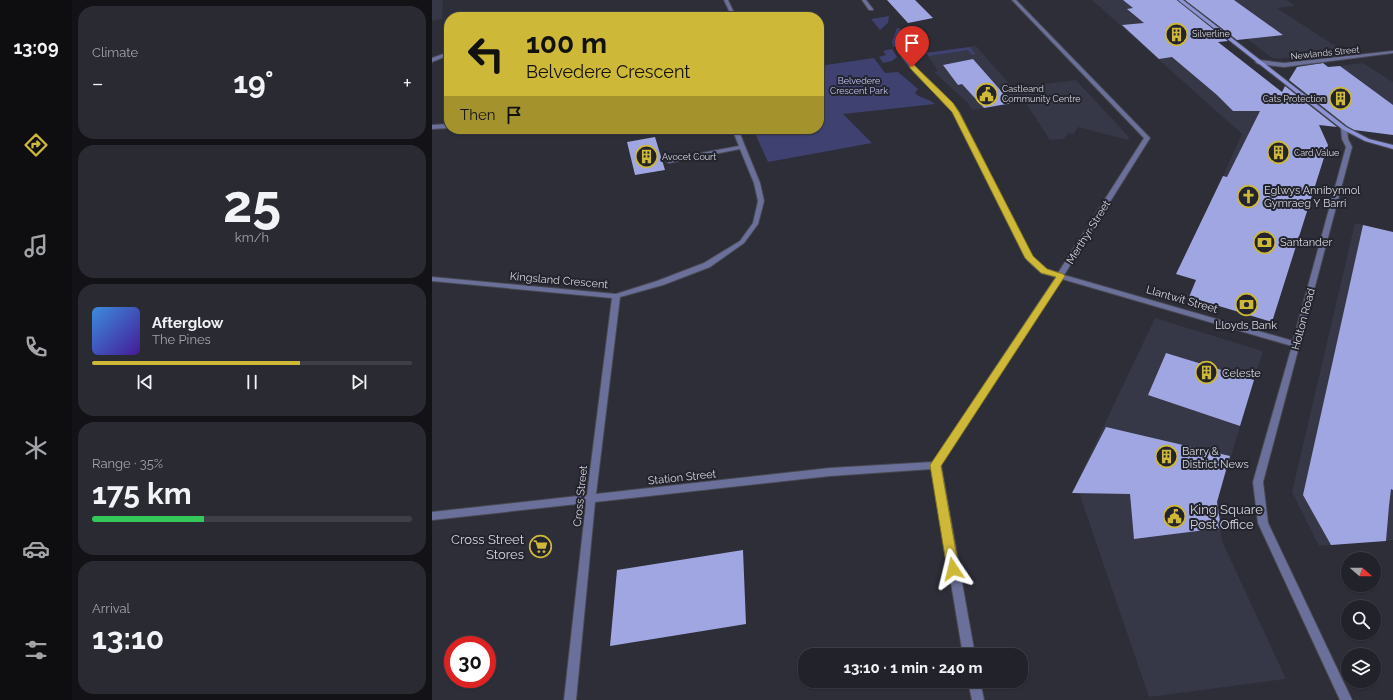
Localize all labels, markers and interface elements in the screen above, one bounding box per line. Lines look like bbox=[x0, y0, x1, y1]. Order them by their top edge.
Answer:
building icon: Silverline bbox=[1164, 21, 1190, 47]
pin bbox=[895, 26, 929, 67]
text: 100 m bbox=[526, 27, 607, 60]
icon: left bbox=[460, 28, 512, 80]
place label: Silverline bbox=[1192, 29, 1230, 39]
icon: arrive bbox=[901, 32, 923, 54]
text: 13:09 bbox=[13, 37, 59, 58]
street label: Newlands Street bbox=[1290, 44, 1360, 62]
text: Climate bbox=[92, 45, 138, 60]
text: Belvedere Crescent bbox=[526, 61, 690, 82]
text: 19° bbox=[233, 65, 273, 100]
text: − bbox=[92, 70, 104, 96]
text: + bbox=[403, 70, 412, 96]
park label: Belvedere Crescent Park bbox=[830, 76, 888, 96]
public building icon: Castleand Community Centre bbox=[974, 81, 1000, 107]
place label: Castleand Community Centre bbox=[1002, 84, 1081, 104]
building icon: Cats Protection bbox=[1328, 86, 1354, 112]
place label: Cats Protection bbox=[1263, 94, 1326, 104]
icon: arrive bbox=[503, 104, 525, 126]
text: Then bbox=[460, 106, 495, 124]
icon: directions bbox=[22, 131, 50, 159]
building icon: Card Value bbox=[1266, 140, 1292, 166]
building icon: Avocet Court bbox=[633, 144, 659, 170]
place label: Card Value bbox=[1294, 148, 1340, 158]
place label: Avocet Court bbox=[662, 152, 716, 162]
text: 25 bbox=[223, 173, 281, 234]
church icon: Eglwys Annibynnol Gymraeg Y Barri bbox=[1235, 183, 1261, 209]
place label: Eglwys Annibynnol Gymraeg Y Barri bbox=[1264, 184, 1360, 210]
street label: Merthyr Street bbox=[1064, 198, 1113, 267]
bank icon: Santander bbox=[1251, 229, 1277, 255]
text: km/h bbox=[235, 230, 269, 245]
icon: music bbox=[22, 232, 50, 260]
place label: Santander bbox=[1280, 236, 1332, 249]
street label: Kingsland Crescent bbox=[509, 270, 609, 291]
street label: Llantwit Street bbox=[1145, 283, 1219, 316]
street label: Holton Road bbox=[1289, 287, 1318, 351]
bank icon: Lloyds Bank bbox=[1233, 292, 1259, 318]
text: Afterglow bbox=[152, 314, 223, 332]
place label: Lloyds Bank bbox=[1215, 319, 1277, 332]
text: The Pines bbox=[152, 332, 211, 347]
icon: phone bbox=[22, 333, 50, 361]
building icon: Celeste bbox=[1194, 360, 1220, 386]
place label: Celeste bbox=[1222, 367, 1261, 380]
icon: previous bbox=[134, 371, 156, 393]
icon: pause bbox=[241, 371, 263, 393]
icon: next bbox=[348, 371, 370, 393]
icon: climate bbox=[22, 434, 50, 462]
building icon: Barry & District News bbox=[1154, 444, 1180, 470]
place label: Barry & District News bbox=[1182, 445, 1249, 471]
text: Range · 35% bbox=[92, 456, 163, 471]
street label: Cross Street bbox=[571, 464, 590, 527]
street label: Station Street bbox=[647, 467, 717, 488]
text: 175 km bbox=[92, 476, 192, 511]
place label: King Square Post Office bbox=[1190, 502, 1263, 532]
public building icon: King Square Post Office bbox=[1162, 503, 1188, 529]
place label: Cross Street Stores bbox=[451, 532, 525, 562]
supermarket icon: Cross Street Stores bbox=[527, 533, 553, 559]
icon: car bbox=[22, 535, 50, 563]
position arrow bbox=[932, 548, 974, 590]
north arrow bbox=[1341, 552, 1381, 592]
map controls bbox=[1341, 552, 1381, 688]
button: search bbox=[1341, 600, 1381, 640]
text: Arrival bbox=[92, 601, 130, 616]
text: 13:10 bbox=[92, 621, 164, 656]
icon: filters bbox=[22, 636, 50, 664]
speed limit sign: 30 bbox=[444, 636, 496, 688]
button: layers bbox=[1341, 648, 1381, 688]
text: 13:10 · 1 min · 240 m bbox=[844, 659, 982, 677]

